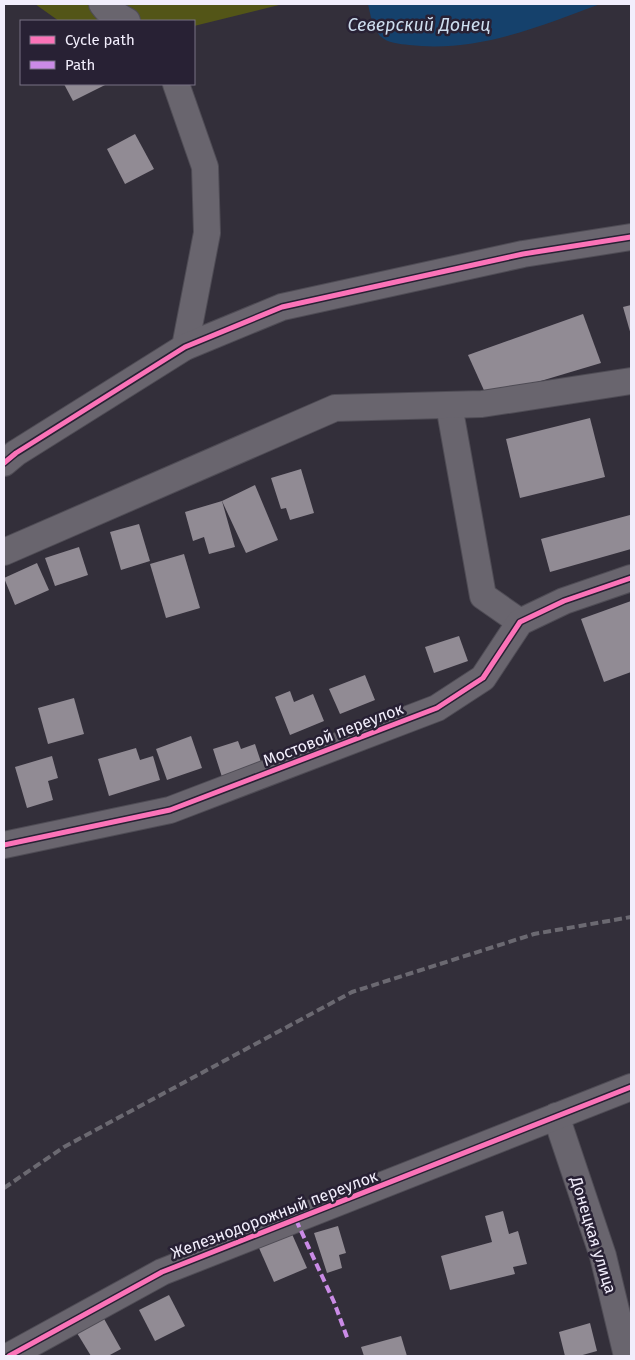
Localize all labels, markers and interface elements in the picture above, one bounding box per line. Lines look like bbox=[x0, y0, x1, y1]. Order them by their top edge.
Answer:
water label: Северский Донец bbox=[347, 14, 491, 36]
legend bbox=[20, 20, 195, 85]
text: Cycle path bbox=[65, 31, 135, 49]
text: Path bbox=[65, 56, 95, 74]
street label: Мостовой переулок bbox=[260, 699, 407, 770]
street label: Железнодорожный переулок bbox=[168, 1166, 381, 1263]
street label: Донецкая улица bbox=[566, 1174, 620, 1296]

